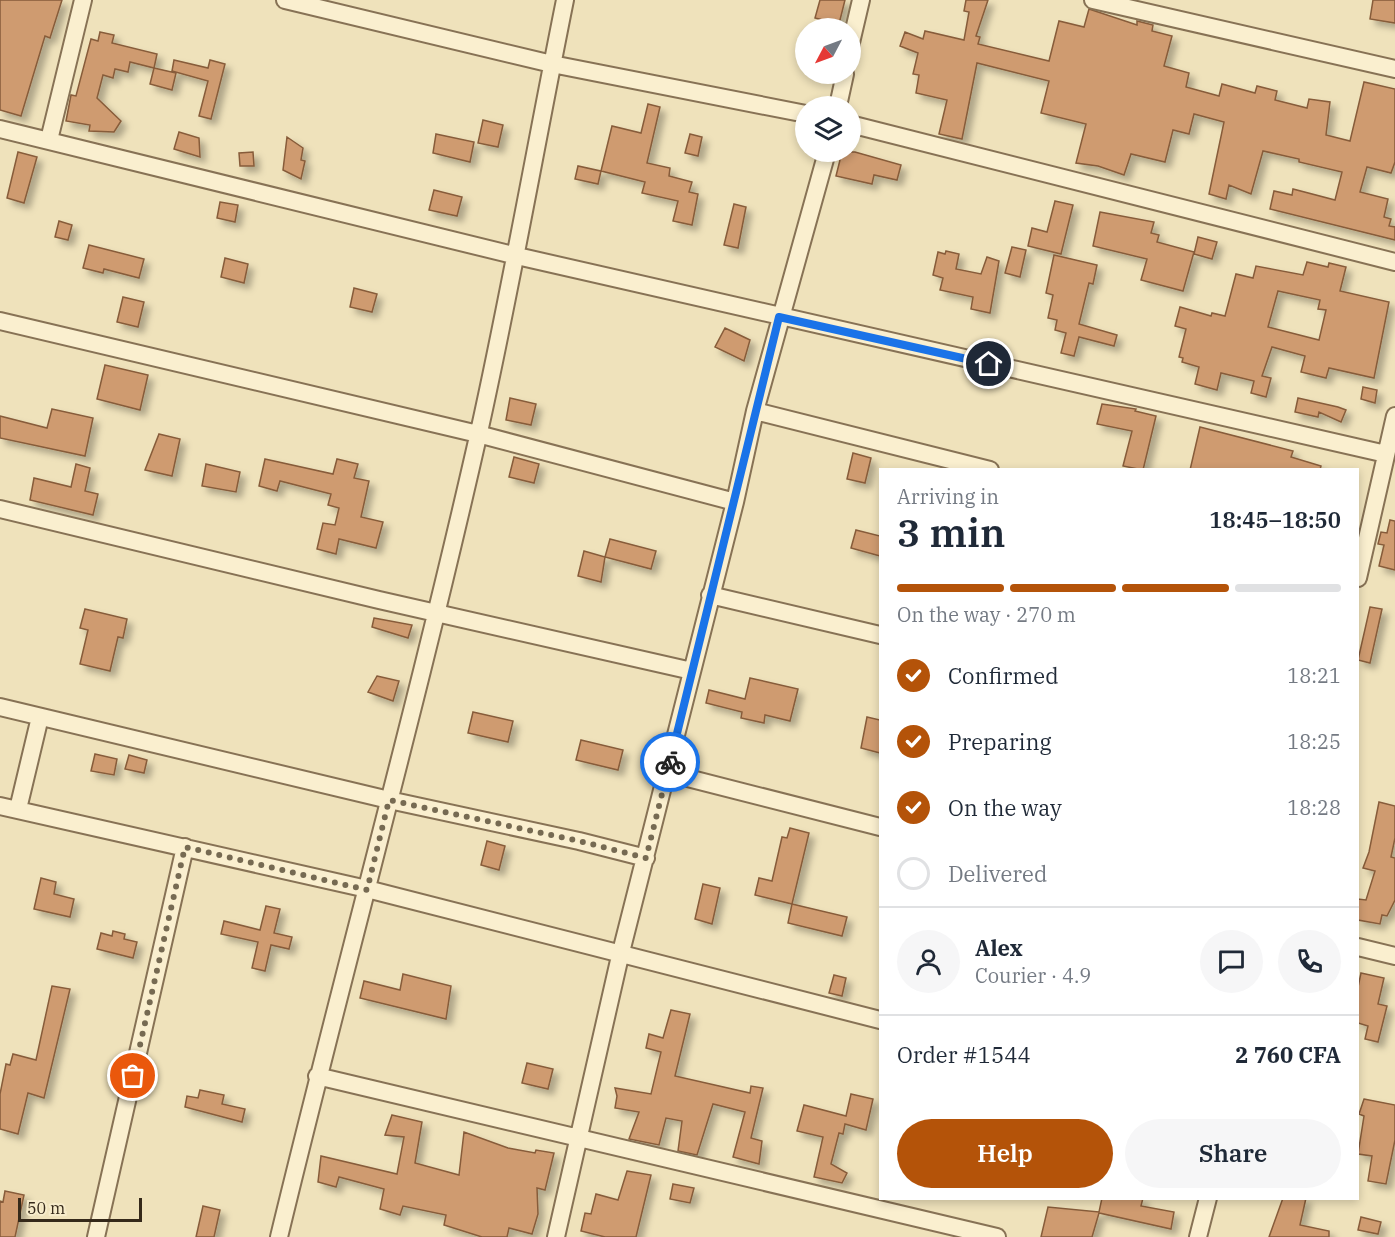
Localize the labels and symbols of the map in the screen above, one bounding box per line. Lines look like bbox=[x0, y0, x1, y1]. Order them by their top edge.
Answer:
north arrow bbox=[795, 18, 861, 84]
pin bbox=[963, 338, 1014, 389]
courier bbox=[640, 732, 700, 792]
pin bbox=[107, 1050, 158, 1101]
scale bar bbox=[18, 1195, 142, 1222]

